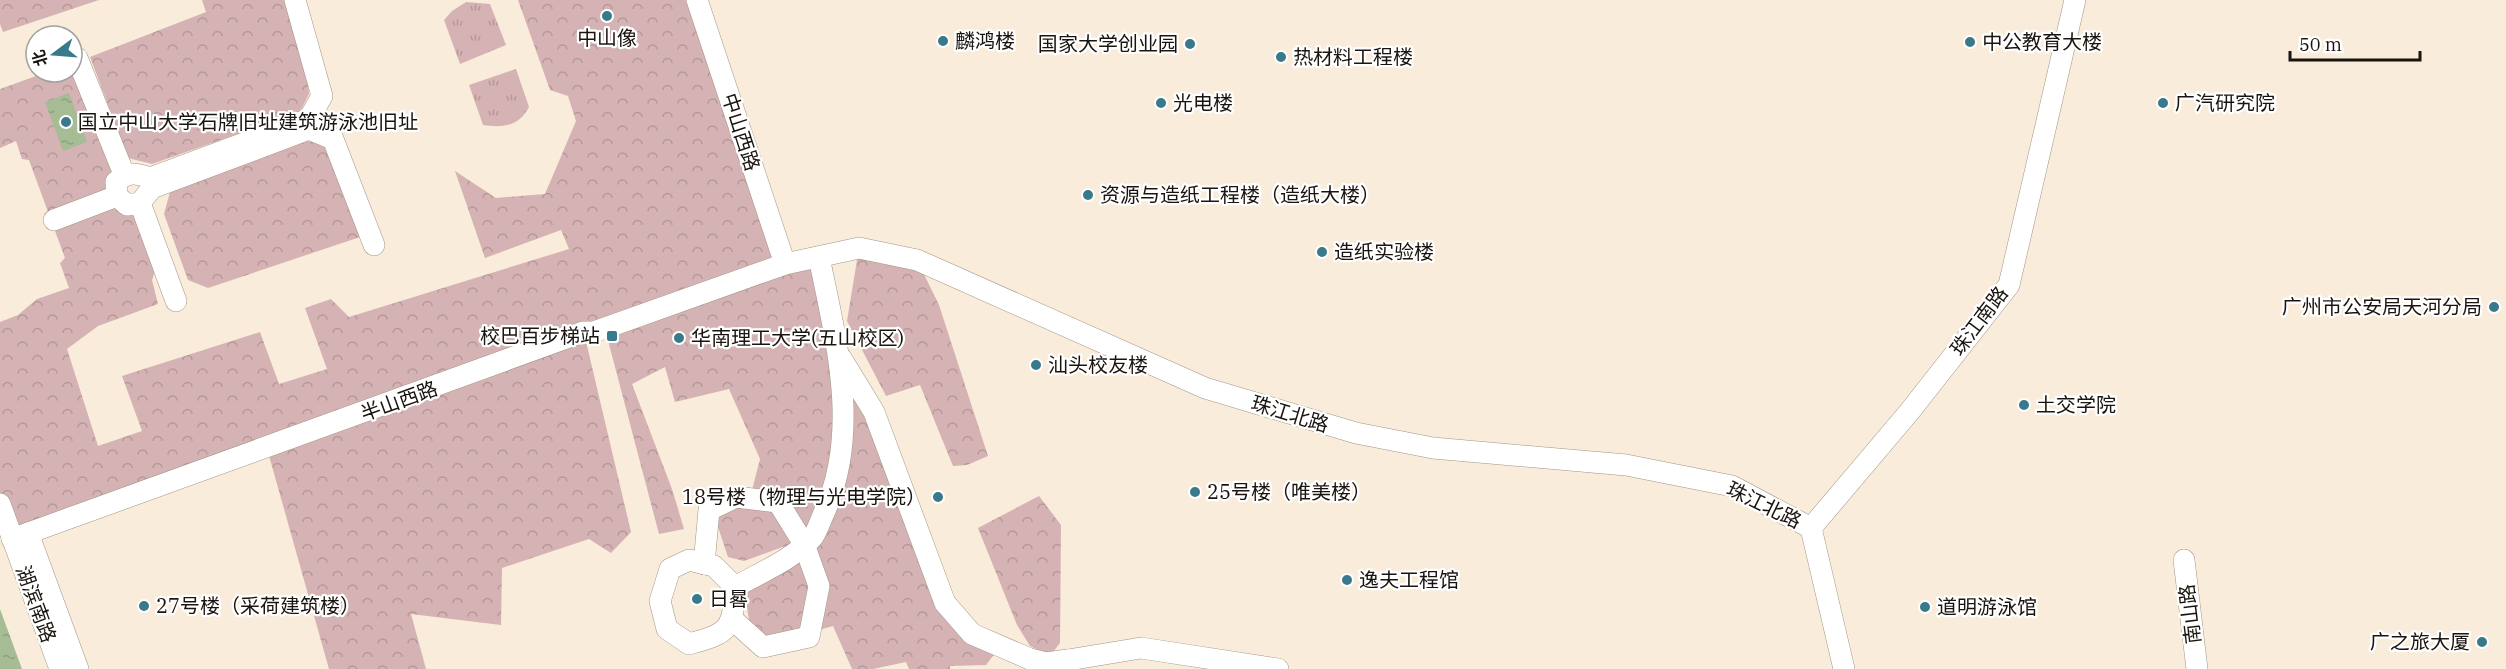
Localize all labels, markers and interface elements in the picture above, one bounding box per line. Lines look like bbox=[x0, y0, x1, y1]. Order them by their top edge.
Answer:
marker: 中山像 bbox=[600, 9, 614, 23]
north arrow bbox=[24, 24, 84, 84]
place label: 中山像 bbox=[577, 24, 637, 51]
scale bar bbox=[2290, 24, 2420, 62]
place label: 麟鸿楼 bbox=[955, 27, 1015, 54]
place label: 中公教育大楼 bbox=[1982, 28, 2102, 55]
place label: 国家大学创业园 bbox=[1038, 30, 1178, 57]
text: 50 m bbox=[2299, 33, 2342, 56]
marker: 麟鸿楼 bbox=[936, 34, 950, 48]
marker: 中公教育大楼 bbox=[1963, 35, 1977, 49]
marker: 国家大学创业园 bbox=[1183, 37, 1197, 51]
place label: 热材料工程楼 bbox=[1293, 43, 1413, 70]
text: 北 bbox=[28, 48, 51, 69]
marker: 热材料工程楼 bbox=[1274, 50, 1288, 64]
place label: 光电楼 bbox=[1173, 89, 1233, 116]
place label: 广汽研究院 bbox=[2175, 89, 2275, 116]
street label: 中山西路 bbox=[716, 90, 767, 174]
marker: 光电楼 bbox=[1154, 96, 1168, 110]
marker: 广汽研究院 bbox=[2156, 96, 2170, 110]
place label: 国立中山大学石牌旧址建筑游泳池旧址 bbox=[78, 108, 418, 135]
marker: 国立中山大学石牌旧址建筑游泳池旧址 bbox=[59, 115, 73, 129]
place label: 资源与造纸工程楼（造纸大楼） bbox=[1100, 181, 1380, 208]
marker: 资源与造纸工程楼（造纸大楼） bbox=[1081, 188, 1095, 202]
place label: 造纸实验楼 bbox=[1334, 238, 1434, 265]
marker: 造纸实验楼 bbox=[1315, 245, 1329, 259]
street label: 珠江南路 bbox=[1944, 281, 2013, 361]
place label: 广州市公安局天河分局 bbox=[2282, 293, 2482, 320]
marker: 广州市公安局天河分局 bbox=[2487, 300, 2501, 314]
place label: 校巴百步梯站 bbox=[480, 322, 600, 349]
place label: 华南理工大学(五山校区) bbox=[691, 324, 904, 351]
marker: 校巴百步梯站 bbox=[605, 329, 619, 343]
marker: 华南理工大学(五山校区) bbox=[672, 331, 686, 345]
place label: 汕头校友楼 bbox=[1048, 351, 1148, 378]
marker: 汕头校友楼 bbox=[1029, 358, 1043, 372]
street label: 半山西路 bbox=[357, 374, 441, 427]
street label: 珠江北路 bbox=[1248, 389, 1332, 438]
place label: 土交学院 bbox=[2036, 391, 2116, 418]
marker: 土交学院 bbox=[2017, 398, 2031, 412]
street label: 珠江北路 bbox=[1722, 475, 1806, 534]
place label: 25号楼（唯美楼） bbox=[1207, 478, 1371, 505]
place label: 18号楼（物理与光电学院） bbox=[682, 483, 926, 510]
marker: 25号楼（唯美楼） bbox=[1188, 485, 1202, 499]
marker: 18号楼（物理与光电学院） bbox=[931, 490, 945, 504]
street label: 湖滨南路 bbox=[10, 562, 63, 646]
place label: 逸夫工程馆 bbox=[1359, 566, 1459, 593]
marker: 逸夫工程馆 bbox=[1340, 573, 1354, 587]
street label: 南山路 bbox=[2172, 583, 2207, 645]
place label: 日晷 bbox=[709, 585, 749, 612]
place label: 27号楼（采荷建筑楼） bbox=[156, 592, 360, 619]
marker: 日晷 bbox=[690, 592, 704, 606]
place label: 道明游泳馆 bbox=[1937, 593, 2037, 620]
marker: 27号楼（采荷建筑楼） bbox=[137, 599, 151, 613]
marker: 道明游泳馆 bbox=[1918, 600, 1932, 614]
place label: 广之旅大厦 bbox=[2370, 628, 2470, 655]
marker: 广之旅大厦 bbox=[2475, 635, 2489, 649]

